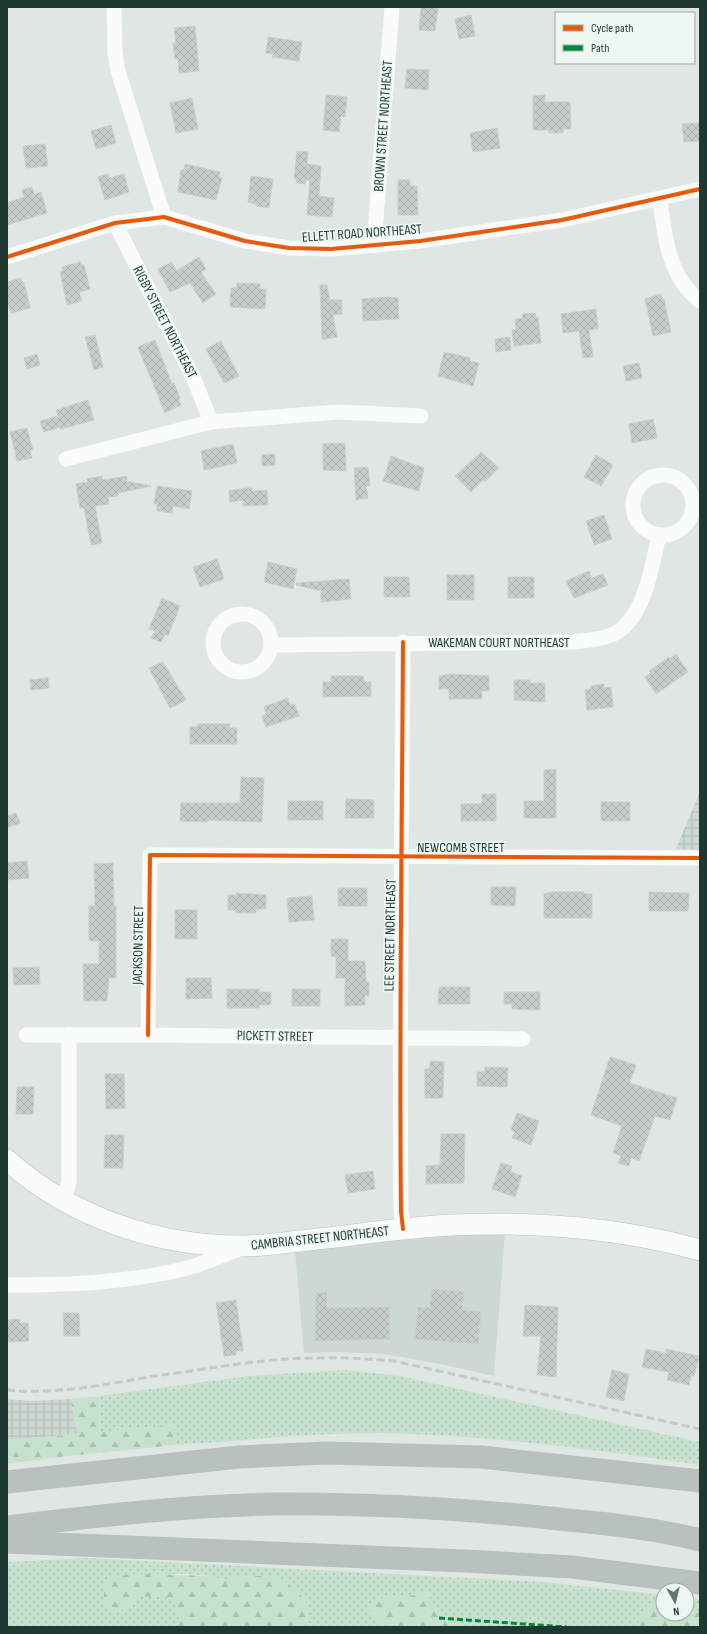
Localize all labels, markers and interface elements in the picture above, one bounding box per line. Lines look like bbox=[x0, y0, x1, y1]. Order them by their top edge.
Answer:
legend bbox=[555, 12, 695, 64]
text: Cycle path bbox=[591, 21, 633, 36]
text: Path bbox=[591, 41, 609, 56]
street label: BROWN STREET NORTHEAST bbox=[370, 59, 396, 192]
street label: ELLETT ROAD NORTHEAST bbox=[301, 220, 423, 246]
street label: RIGBY STREET NORTHEAST bbox=[129, 263, 201, 382]
street label: WAKEMAN COURT NORTHEAST bbox=[428, 634, 570, 651]
street label: NEWCOMB STREET bbox=[417, 839, 505, 856]
street label: LEE STREET NORTHEAST bbox=[381, 878, 399, 992]
street label: JACKSON STREET bbox=[129, 905, 147, 986]
street label: PICKETT STREET bbox=[237, 1027, 314, 1045]
street label: CAMBRIA STREET NORTHEAST bbox=[250, 1222, 390, 1254]
north arrow bbox=[655, 1582, 695, 1622]
text: N bbox=[672, 1605, 680, 1618]

